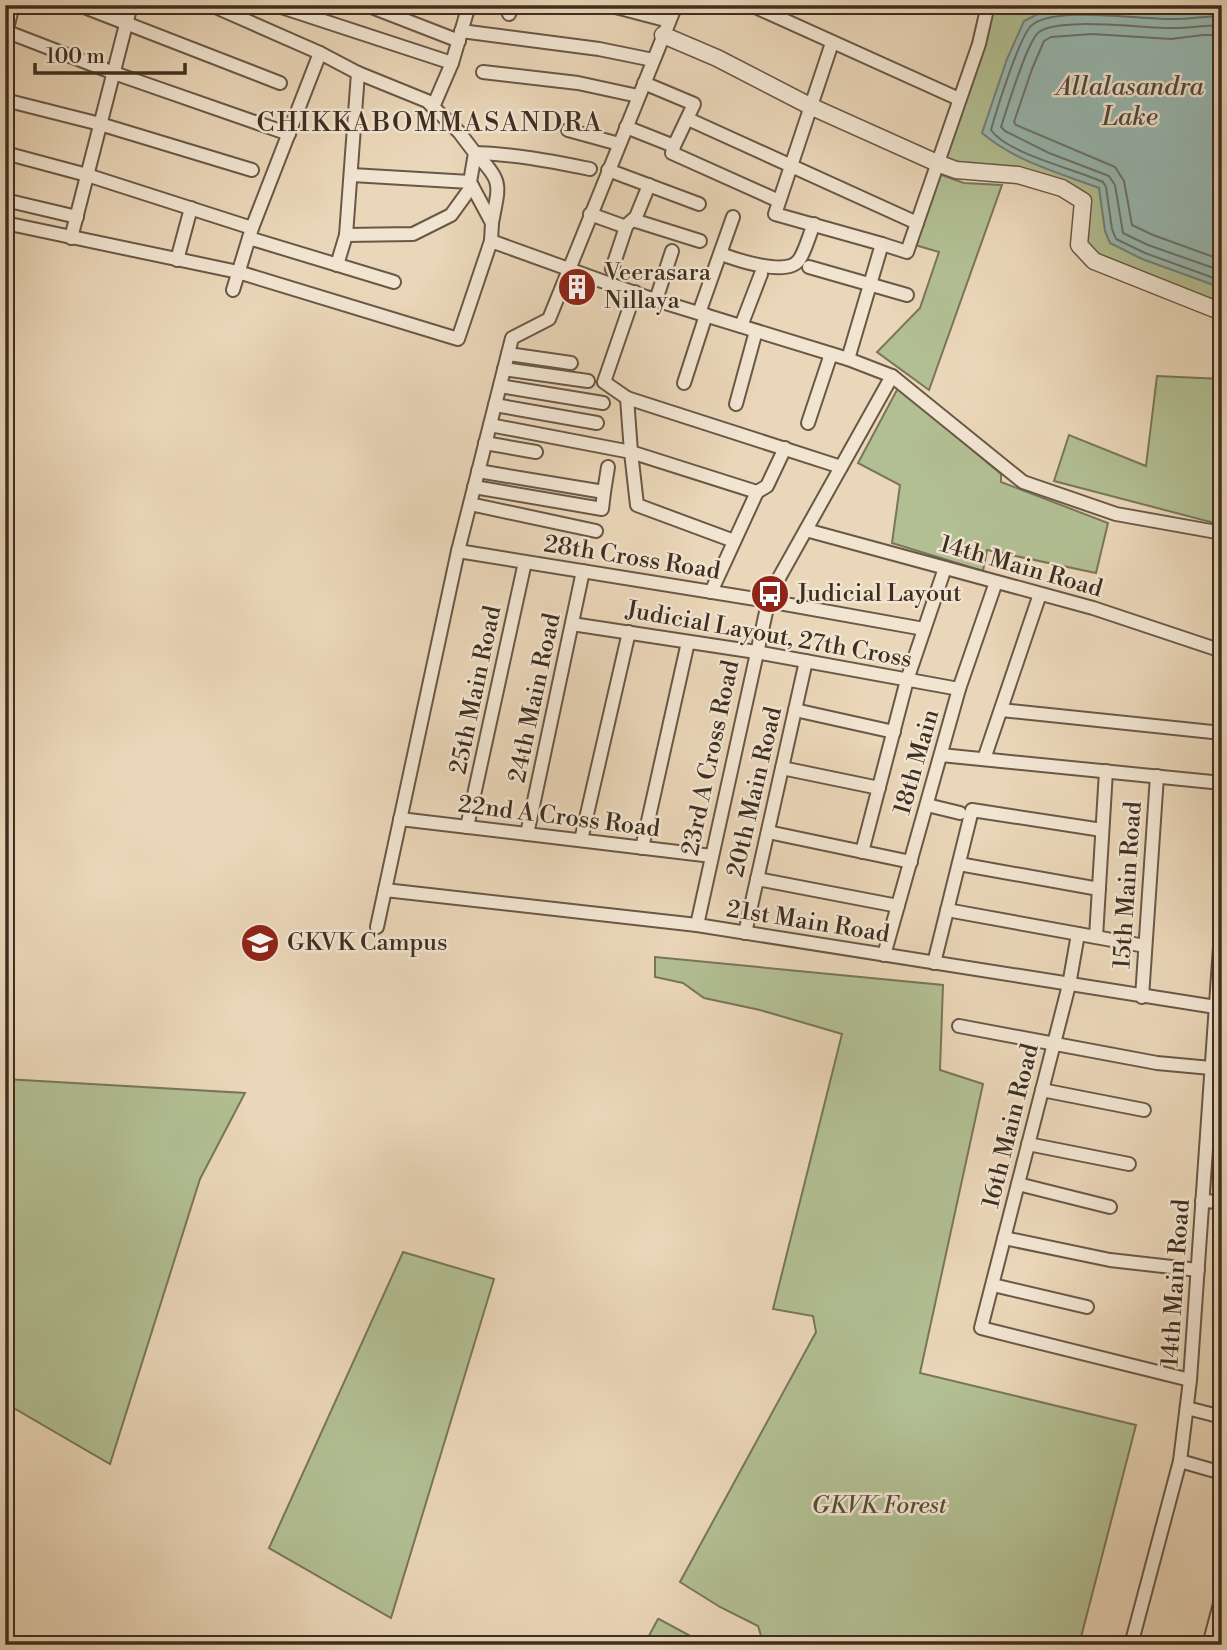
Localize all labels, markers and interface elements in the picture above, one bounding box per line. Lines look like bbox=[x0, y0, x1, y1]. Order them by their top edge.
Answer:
scale bar bbox=[35, 32, 186, 76]
text: 100 m bbox=[46, 44, 105, 70]
water label: Allalasandra Lake bbox=[1053, 71, 1204, 133]
district label: CHIKKABOMMASANDRA bbox=[257, 107, 603, 139]
place label: Veerasara Nillaya bbox=[603, 258, 712, 316]
building icon: Veerasara Nillaya bbox=[556, 266, 598, 308]
street label: 28th Cross Road bbox=[542, 529, 723, 587]
street label: 14th Main Road bbox=[936, 529, 1106, 605]
bus stop icon: Judicial Layout bbox=[749, 573, 791, 615]
place label: Judicial Layout bbox=[796, 579, 962, 609]
street label: Judicial Layout, 27th Cross bbox=[623, 595, 914, 675]
street label: 25th Main Road bbox=[444, 603, 509, 777]
street label: 24th Main Road bbox=[502, 610, 568, 785]
street label: 23rd A Cross Road bbox=[676, 657, 746, 858]
street label: 20th Main Road bbox=[721, 704, 789, 880]
street label: 18th Main bbox=[888, 706, 946, 818]
street label: 22nd A Cross Road bbox=[456, 790, 662, 844]
street label: 15th Main Road bbox=[1107, 800, 1149, 970]
street label: 21st Main Road bbox=[724, 894, 892, 950]
school or university icon: GKVK Campus bbox=[239, 922, 281, 964]
place label: GKVK Campus bbox=[287, 928, 448, 958]
street label: 16th Main Road bbox=[976, 1040, 1046, 1211]
street label: 14th Main Road bbox=[1155, 1198, 1197, 1368]
park label: GKVK Forest bbox=[811, 1491, 948, 1521]

